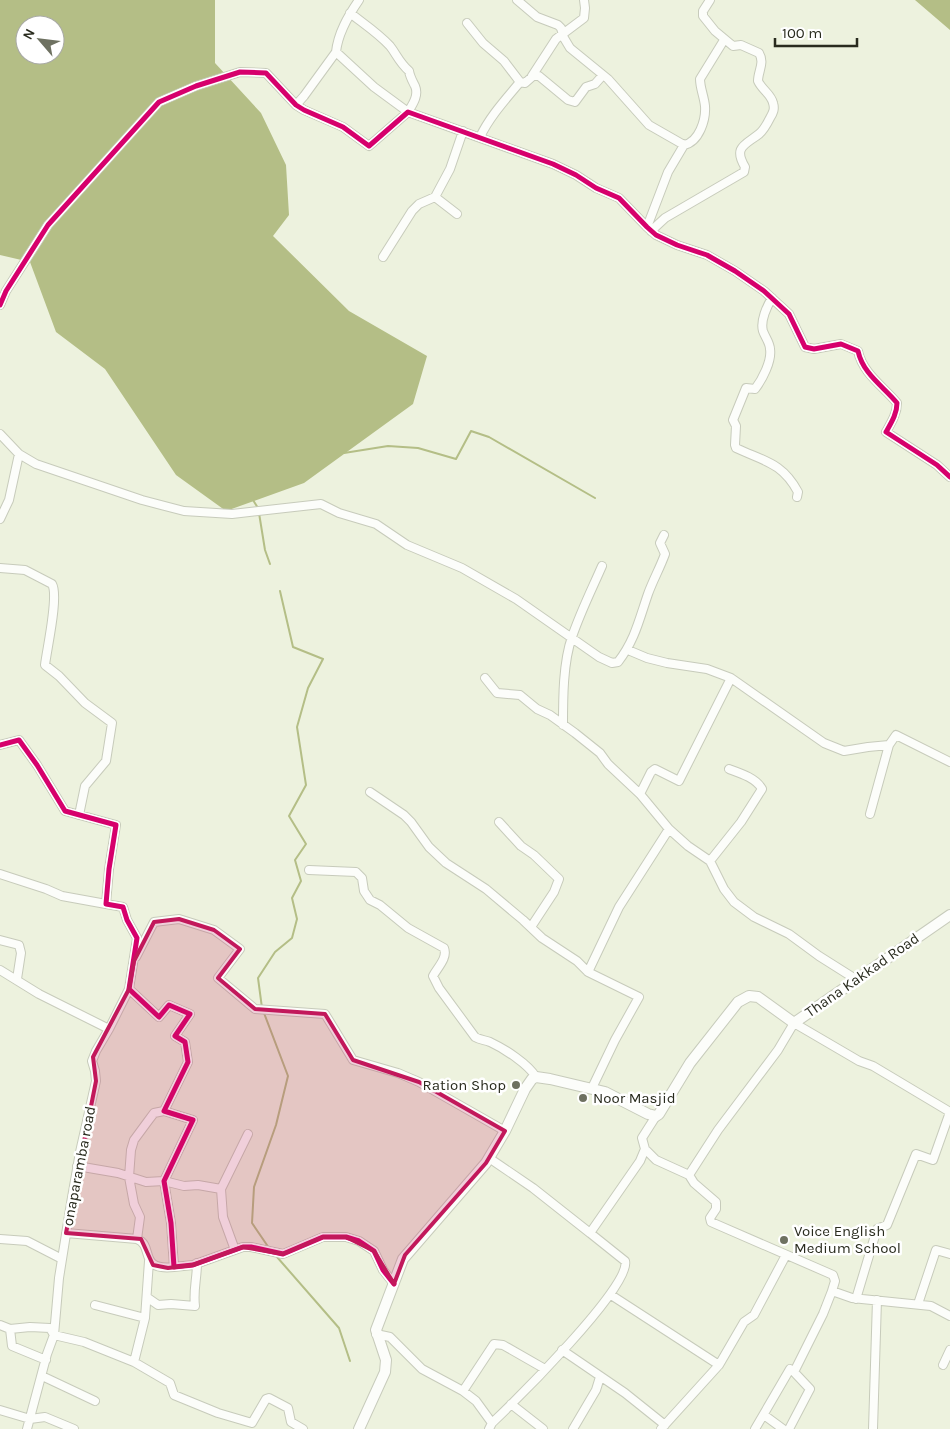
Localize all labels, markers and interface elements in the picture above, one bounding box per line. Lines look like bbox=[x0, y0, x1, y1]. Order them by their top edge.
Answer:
north arrow bbox=[15, 15, 65, 65]
scale bar bbox=[775, 15, 858, 47]
text: 100 m bbox=[782, 24, 822, 42]
text: N bbox=[19, 26, 39, 43]
street label: Thana Kakkad Road bbox=[801, 929, 923, 1021]
place label: Ration Shop bbox=[423, 1076, 506, 1094]
marker: Ration Shop bbox=[510, 1079, 522, 1091]
place label: Noor Masjid bbox=[593, 1089, 676, 1107]
marker: Noor Masjid bbox=[577, 1092, 589, 1104]
street label: onaparamba road bbox=[59, 1105, 99, 1227]
place label: Voice English Medium School bbox=[794, 1222, 901, 1257]
marker: Voice English Medium School bbox=[778, 1234, 790, 1246]

